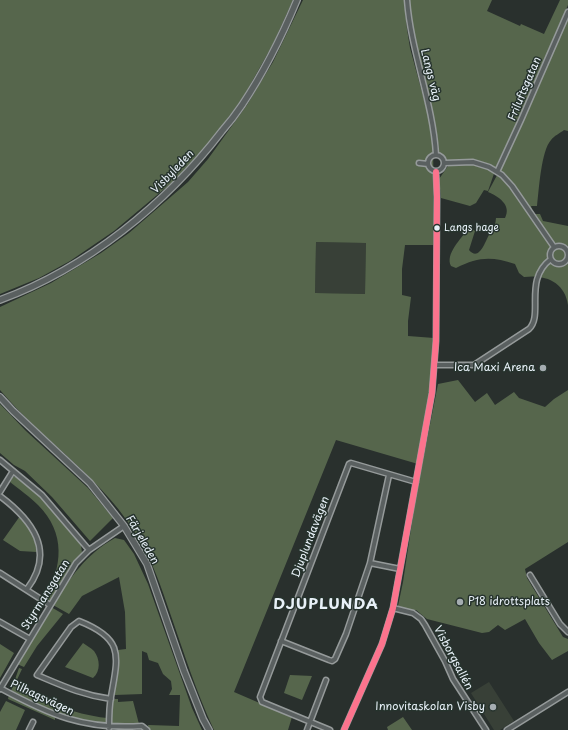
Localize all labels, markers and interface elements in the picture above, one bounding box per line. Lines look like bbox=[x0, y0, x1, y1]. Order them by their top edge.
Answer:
street label: Langs väg bbox=[417, 48, 443, 102]
street label: Friluftsgatan bbox=[506, 55, 544, 123]
street label: Visbyleden bbox=[149, 147, 197, 197]
place label: Langs hage bbox=[444, 222, 499, 234]
marker: Langs hage bbox=[432, 223, 442, 233]
place label: Ica Maxi Arena bbox=[454, 361, 535, 375]
marker: Ica Maxi Arena bbox=[538, 363, 548, 373]
street label: Djuplundavägen bbox=[289, 495, 333, 579]
street label: Färjeleden bbox=[123, 513, 161, 567]
street label: Styrmansgatan bbox=[19, 557, 73, 633]
place label: P18 idrottsplats bbox=[468, 595, 550, 609]
district label: DJUPLUNDA bbox=[274, 596, 378, 614]
marker: P18 idrottsplats bbox=[455, 597, 465, 607]
street label: Visborgsallén bbox=[431, 624, 475, 692]
street label: Pilhagsvägen bbox=[8, 677, 76, 719]
place label: Innovitaskolan Visby bbox=[375, 700, 485, 714]
marker: Innovitaskolan Visby bbox=[488, 702, 498, 712]

